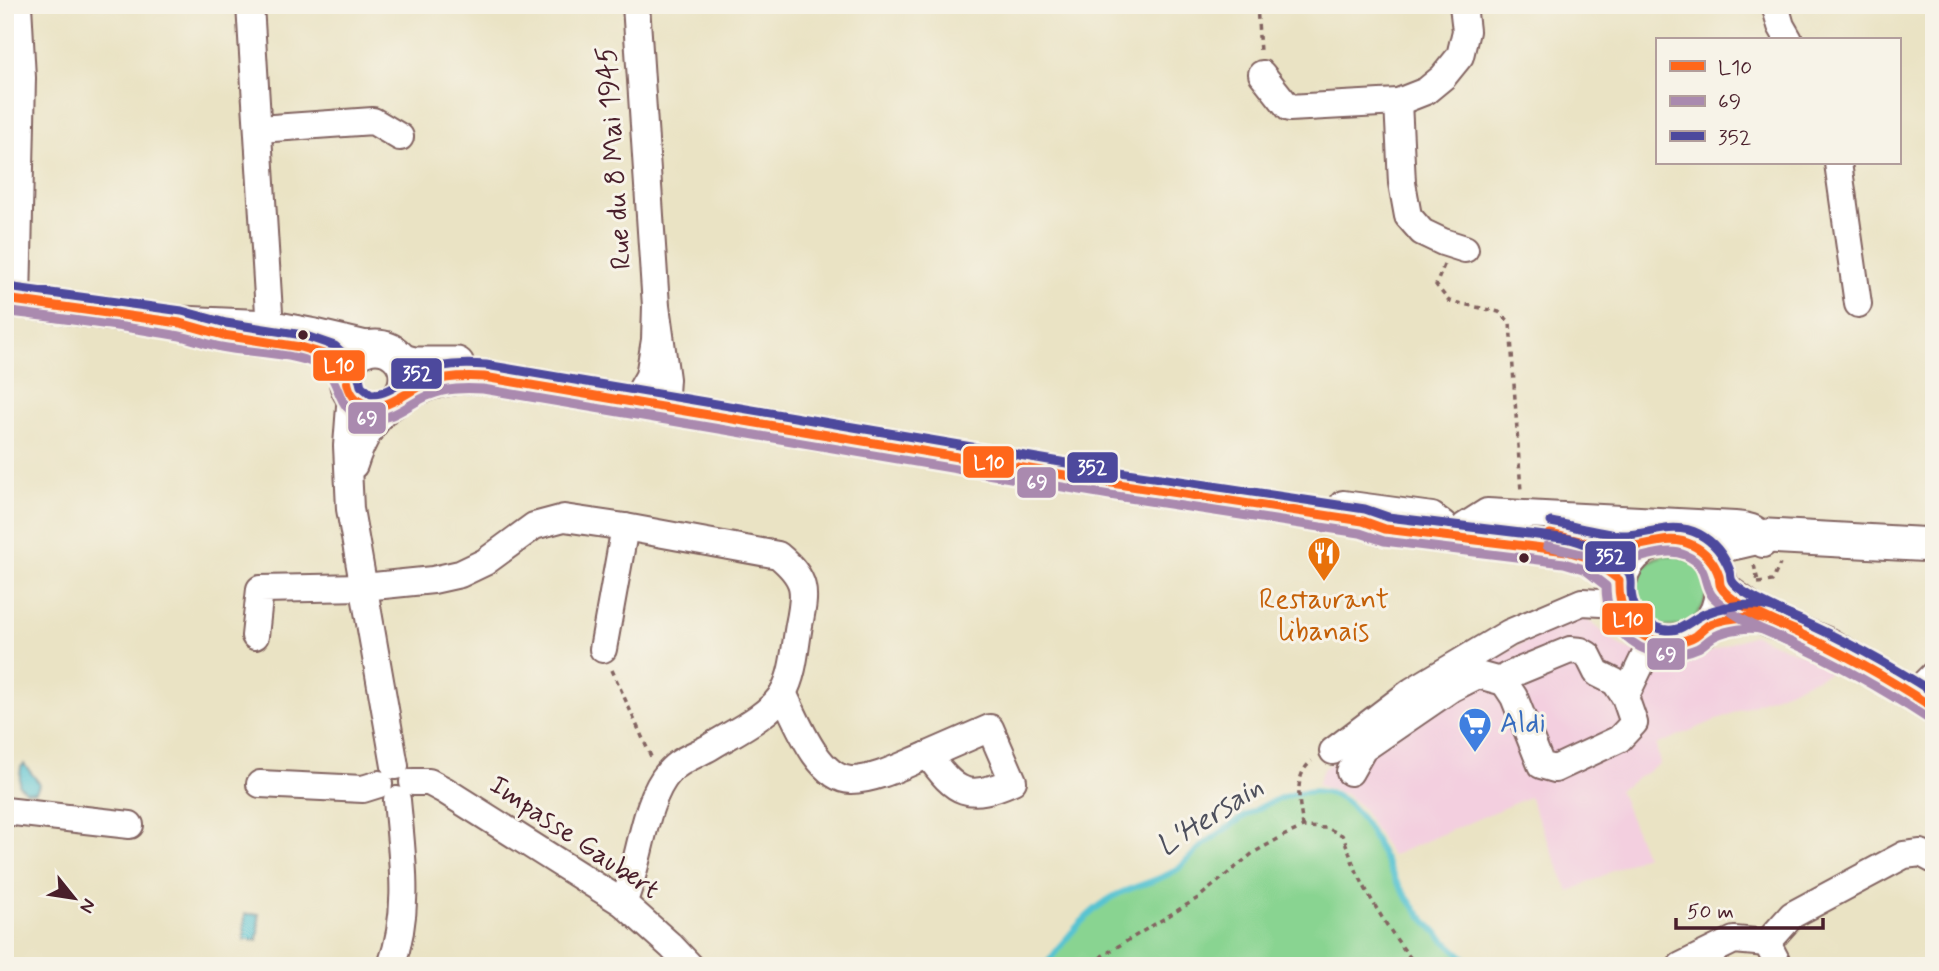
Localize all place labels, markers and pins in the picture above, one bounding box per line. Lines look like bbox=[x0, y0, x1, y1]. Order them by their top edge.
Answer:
unlabelled marker bbox=[296, 328, 310, 342]
restaurant icon: Restaurant libanais bbox=[1305, 534, 1343, 583]
unlabelled marker bbox=[1517, 551, 1531, 565]
place label: Restaurant libanais bbox=[1259, 582, 1389, 651]
supermarket icon: Aldi bbox=[1456, 705, 1494, 754]
place label: Aldi bbox=[1500, 706, 1546, 743]

